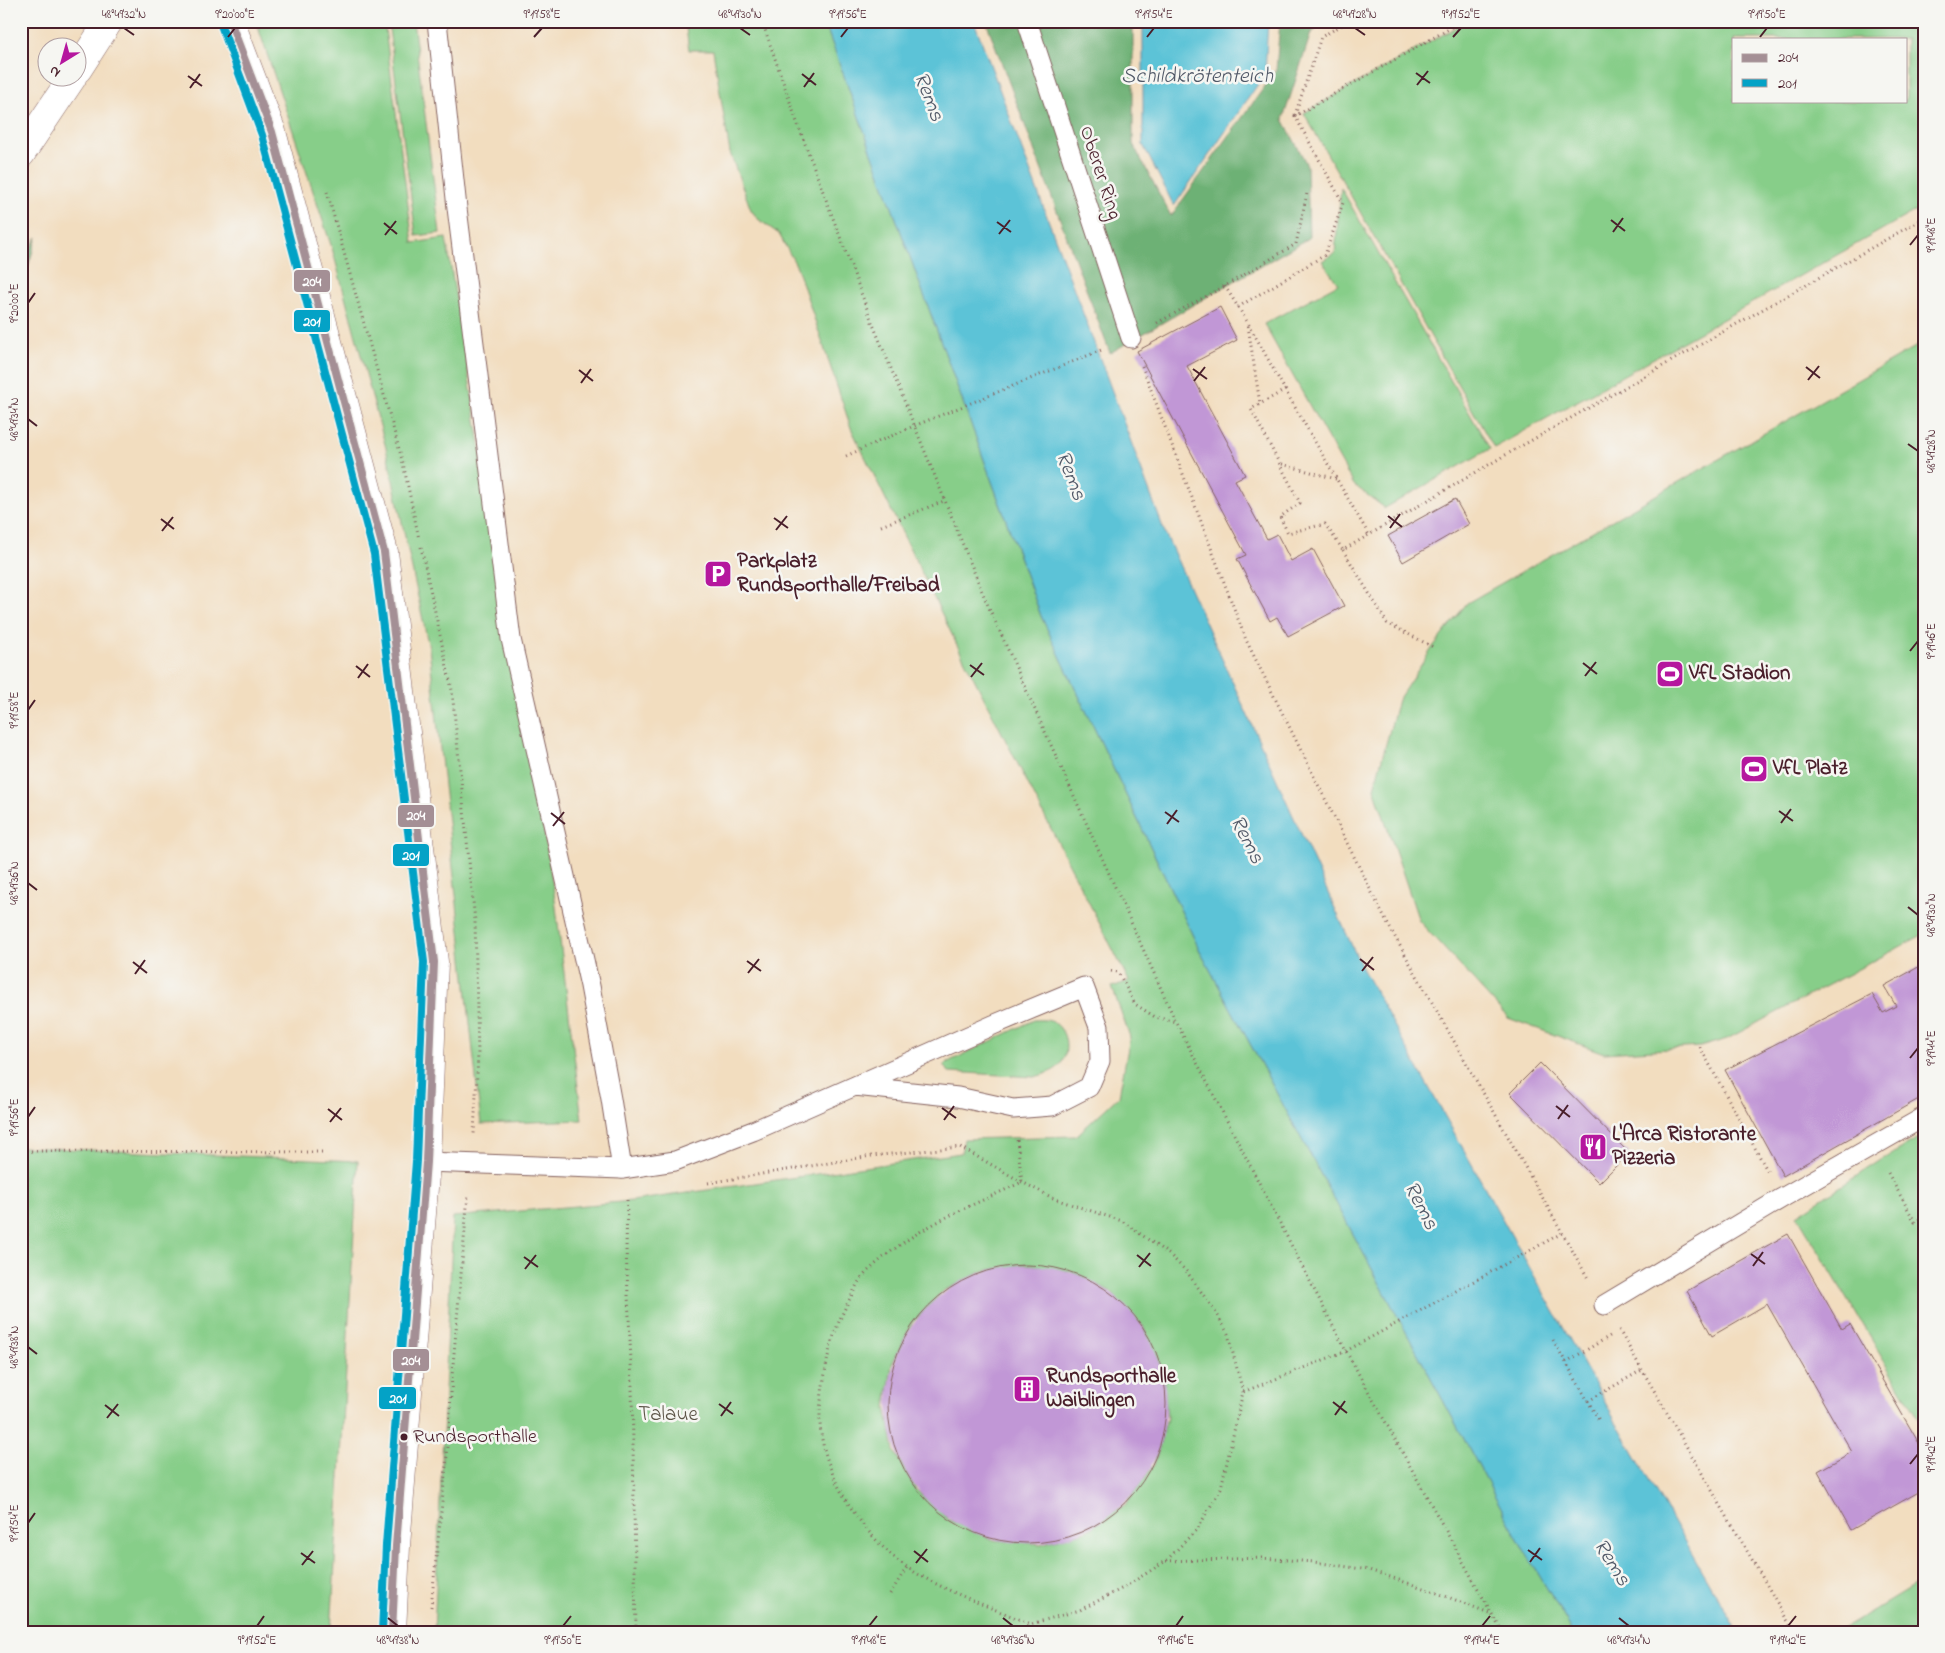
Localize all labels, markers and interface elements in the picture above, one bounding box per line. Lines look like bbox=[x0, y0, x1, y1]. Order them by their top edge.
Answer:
text: 48°49'32"N bbox=[102, 6, 146, 24]
text: 9°20'00"E bbox=[215, 6, 255, 24]
text: 9°19'58"E bbox=[524, 6, 560, 24]
text: 48°49'30"N bbox=[718, 6, 762, 24]
text: 9°19'56"E bbox=[829, 6, 867, 24]
text: 9°19'54"E bbox=[1135, 6, 1173, 24]
text: 48°49'28"N bbox=[1333, 6, 1377, 24]
text: 9°19'52"E bbox=[1442, 6, 1480, 24]
text: 9°19'50"E bbox=[1748, 6, 1786, 24]
north arrow bbox=[38, 38, 88, 88]
legend bbox=[1732, 38, 1908, 102]
text: 204 bbox=[1778, 47, 1798, 69]
text: N bbox=[45, 60, 65, 82]
water label: Schildkrötenteich bbox=[1121, 61, 1273, 93]
water label: Rems bbox=[904, 68, 952, 127]
text: 201 bbox=[1778, 73, 1797, 95]
street label: Oberer Ring bbox=[1069, 122, 1129, 224]
text: 9°19'48"E bbox=[1923, 217, 1941, 253]
line badge: 204 bbox=[293, 269, 331, 293]
text: 204 bbox=[302, 272, 322, 293]
text: 9°20'00"E bbox=[6, 283, 24, 323]
line badge: 201 bbox=[293, 309, 331, 333]
text: 201 bbox=[302, 312, 321, 333]
text: 48°49'34"N bbox=[6, 397, 24, 441]
text: 48°49'28"N bbox=[1923, 429, 1941, 473]
water label: Rems bbox=[1046, 447, 1094, 506]
place label: Parkplatz Rundsporthalle/Freibad bbox=[737, 547, 940, 601]
parking icon: Parkplatz Rundsporthalle/Freibad bbox=[703, 559, 733, 589]
text: 9°19'46"E bbox=[1923, 623, 1941, 659]
sports icon: VfL Stadion bbox=[1655, 659, 1685, 689]
place label: VfL Stadion bbox=[1688, 659, 1790, 689]
text: 9°19'58"E bbox=[6, 692, 24, 728]
sports icon: VfL Platz bbox=[1739, 754, 1769, 784]
place label: VfL Platz bbox=[1772, 754, 1848, 784]
line badge: 204 bbox=[397, 804, 435, 828]
text: 204 bbox=[406, 806, 426, 827]
water label: Rems bbox=[1220, 810, 1272, 870]
line badge: 201 bbox=[392, 843, 430, 867]
text: 201 bbox=[401, 846, 420, 867]
text: 48°49'36"N bbox=[6, 861, 24, 905]
text: 48°49'30"N bbox=[1923, 893, 1941, 937]
text: 9°19'44"E bbox=[1923, 1030, 1941, 1066]
text: 9°19'56"E bbox=[6, 1098, 24, 1136]
place label: L'Arca Ristorante Pizzeria bbox=[1612, 1120, 1757, 1174]
restaurant icon: L'Arca Ristorante Pizzeria bbox=[1578, 1132, 1608, 1162]
water label: Rems bbox=[1394, 1176, 1446, 1236]
text: 48°49'38"N bbox=[6, 1326, 24, 1368]
line badge: 204 bbox=[392, 1348, 430, 1372]
text: 204 bbox=[401, 1351, 421, 1372]
place label: Rundsporthalle Waiblingen bbox=[1046, 1362, 1177, 1418]
building icon: Rundsporthalle Waiblingen bbox=[1012, 1374, 1042, 1404]
line badge: 201 bbox=[378, 1386, 417, 1410]
text: 201 bbox=[388, 1389, 407, 1410]
park label: Talaue bbox=[638, 1400, 698, 1430]
place label: Rundsporthalle bbox=[413, 1423, 537, 1452]
marker: Rundsporthalle bbox=[399, 1432, 409, 1442]
text: 9°19'42"E bbox=[1923, 1436, 1941, 1472]
text: 9°19'54"E bbox=[6, 1504, 24, 1542]
water label: Rems bbox=[1584, 1533, 1638, 1593]
text: 9°19'52"E bbox=[238, 1632, 276, 1650]
text: 48°49'38"N bbox=[377, 1632, 419, 1650]
text: 9°19'50"E bbox=[544, 1632, 582, 1650]
text: 9°19'48"E bbox=[851, 1632, 887, 1650]
text: 48°49'36"N bbox=[991, 1632, 1035, 1650]
text: 9°19'46"E bbox=[1158, 1632, 1194, 1650]
text: 9°19'44"E bbox=[1464, 1632, 1500, 1650]
text: 48°49'34"N bbox=[1607, 1632, 1651, 1650]
text: 9°19'42"E bbox=[1770, 1632, 1806, 1650]

